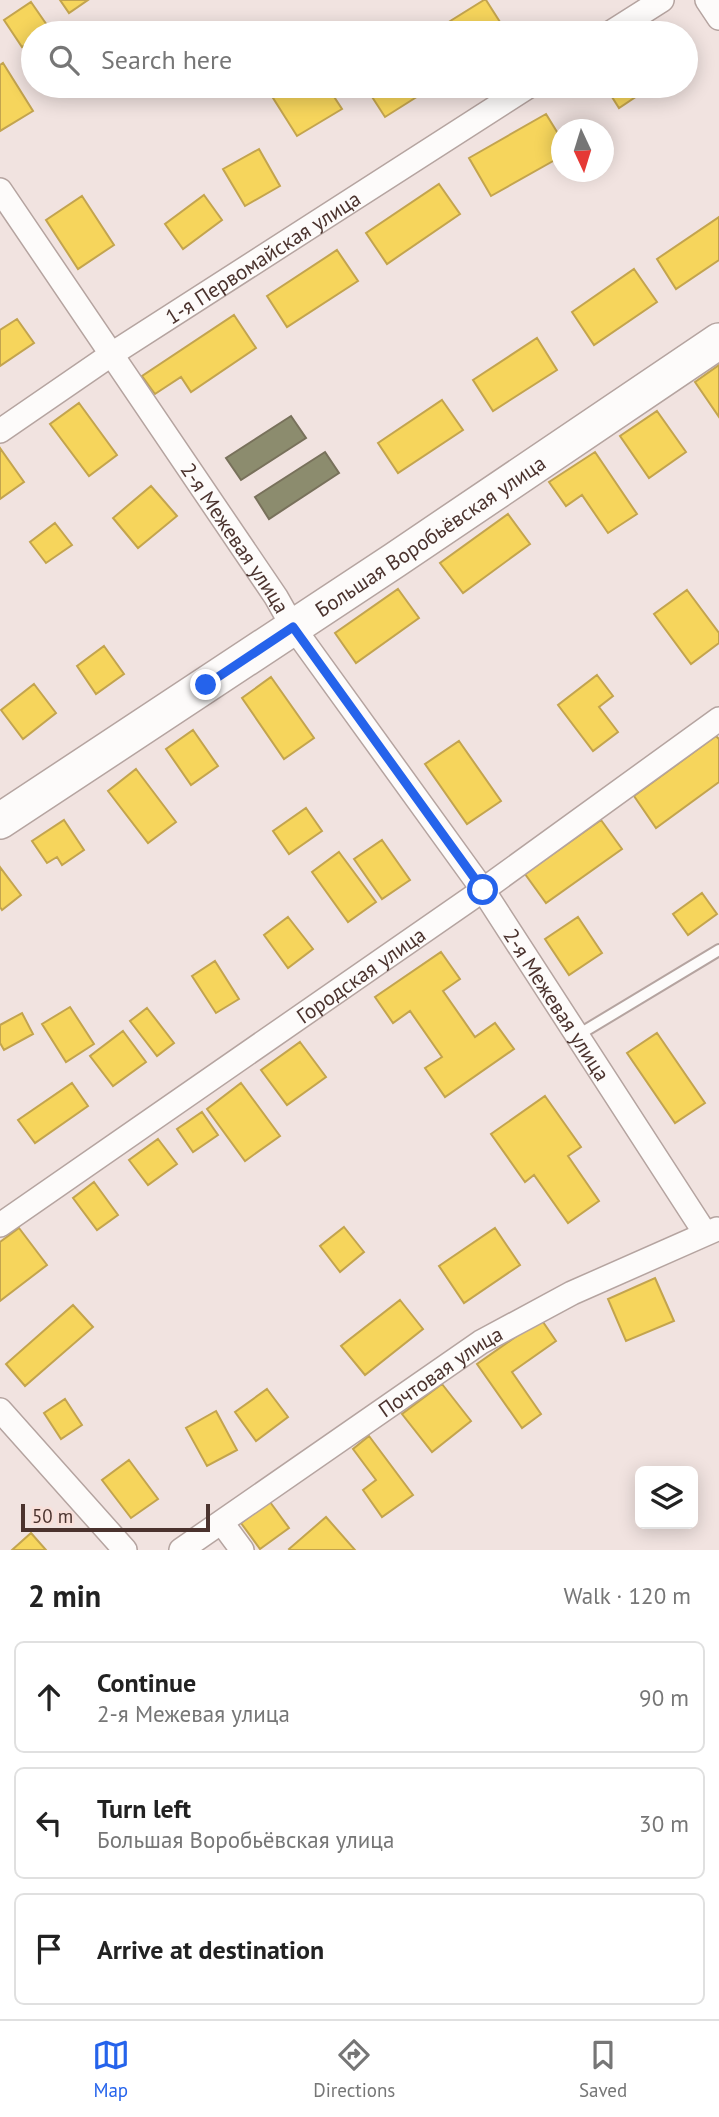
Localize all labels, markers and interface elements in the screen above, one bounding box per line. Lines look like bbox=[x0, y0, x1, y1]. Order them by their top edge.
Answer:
search box bbox=[21, 21, 698, 98]
icon: search bbox=[45, 41, 83, 79]
text: Search here bbox=[101, 43, 232, 76]
north arrow bbox=[551, 119, 614, 182]
street label: 1-я Первомайская улица bbox=[160, 185, 365, 330]
street label: Большая Воробьёвская улица bbox=[310, 449, 550, 623]
street label: 2-я Межевая улица bbox=[175, 457, 296, 618]
route end bbox=[190, 669, 221, 700]
route start bbox=[467, 874, 498, 905]
street label: Городская улица bbox=[291, 921, 431, 1029]
street label: 2-я Межевая улица bbox=[498, 923, 616, 1086]
street label: Почтовая улица bbox=[373, 1320, 507, 1423]
map controls bbox=[635, 1466, 698, 1529]
button: layers bbox=[635, 1466, 698, 1529]
scale bar bbox=[21, 1501, 210, 1533]
text: 50 m bbox=[32, 1504, 73, 1528]
text: 2 min bbox=[28, 1576, 101, 1615]
text: Walk · 120 m bbox=[564, 1581, 691, 1610]
text: Continue bbox=[97, 1666, 196, 1699]
icon: ahead bbox=[30, 1678, 68, 1716]
text: 90 m bbox=[639, 1683, 689, 1712]
text: 2-я Межевая улица bbox=[97, 1699, 290, 1728]
text: Turn left bbox=[97, 1792, 191, 1825]
icon: left bbox=[30, 1804, 68, 1842]
text: 30 m bbox=[639, 1809, 689, 1838]
text: Большая Воробьёвская улица bbox=[97, 1825, 394, 1854]
icon: arrive bbox=[30, 1930, 68, 1968]
text: Arrive at destination bbox=[97, 1933, 324, 1966]
tab: Map bbox=[92, 2036, 130, 2102]
tab: Directions bbox=[313, 2036, 395, 2102]
tab: Saved bbox=[579, 2036, 627, 2102]

